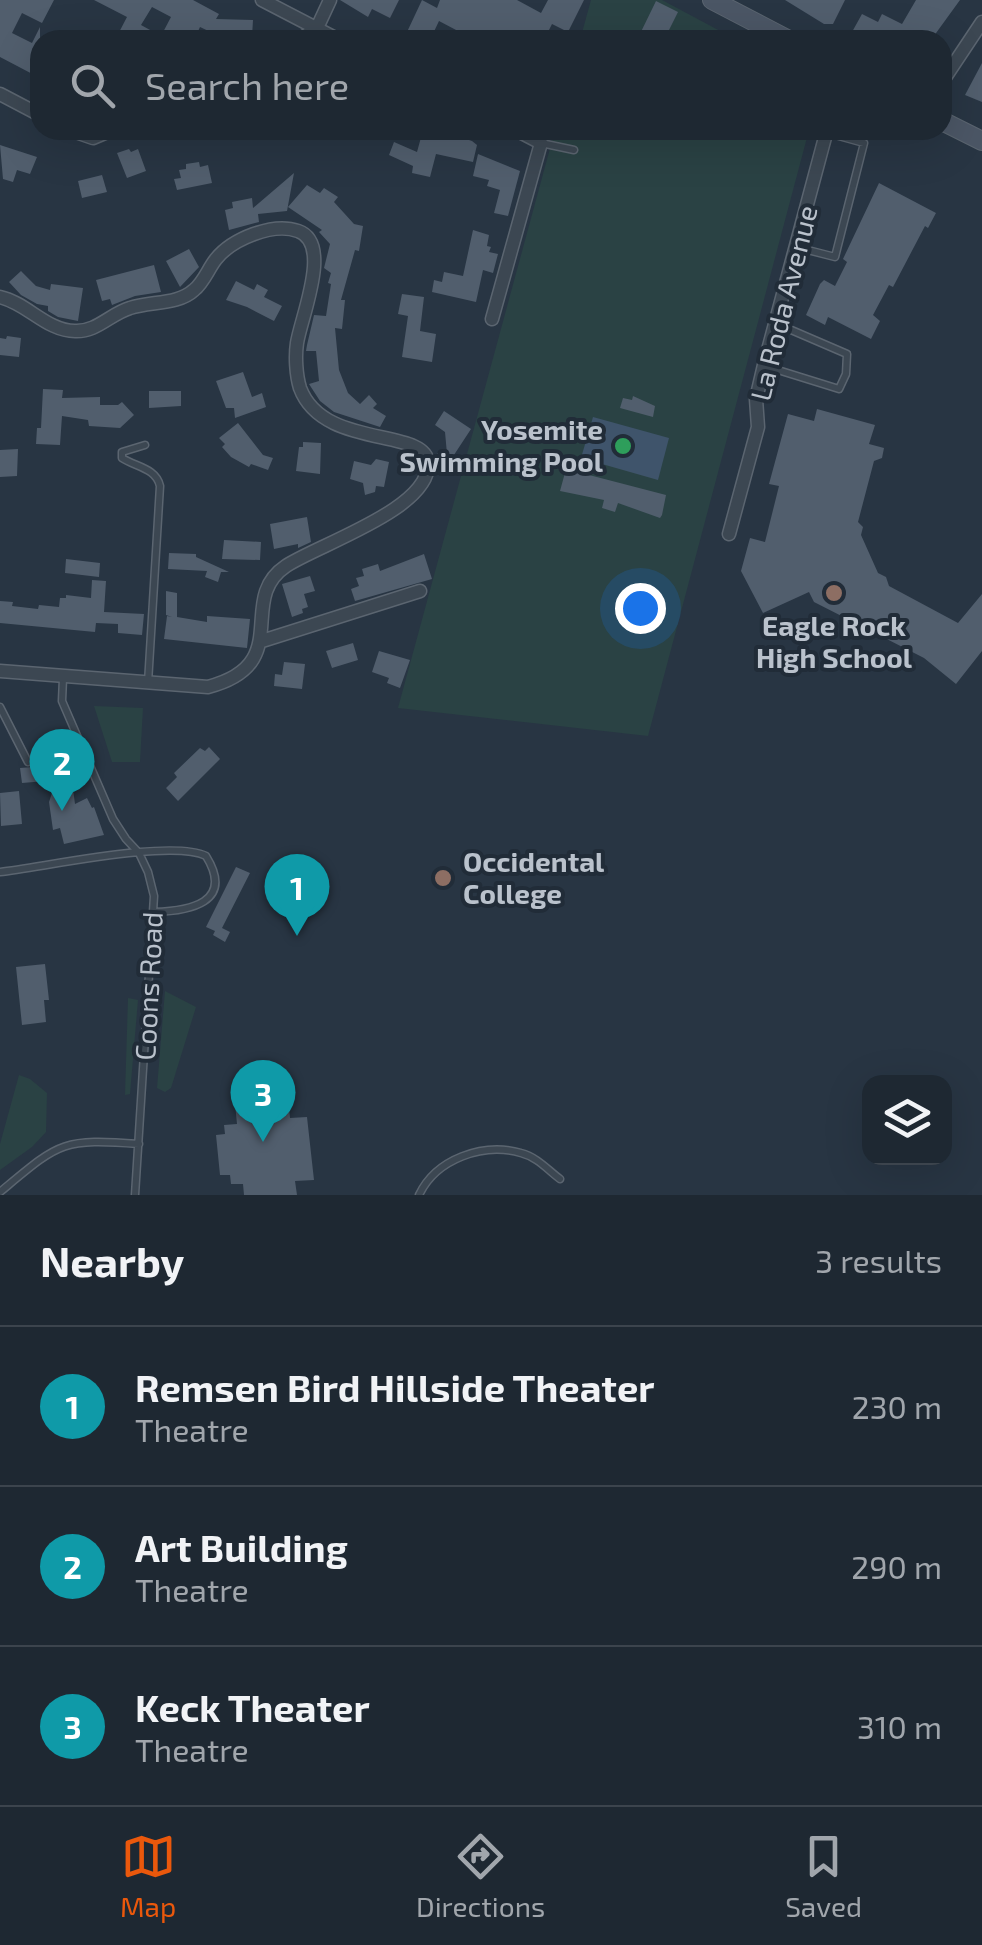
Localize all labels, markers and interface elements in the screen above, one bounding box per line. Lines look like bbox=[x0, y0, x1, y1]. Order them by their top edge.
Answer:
search box bbox=[30, 30, 952, 140]
icon: search bbox=[65, 58, 120, 113]
text: Search here bbox=[145, 62, 349, 108]
street label: La Roda Avenue bbox=[742, 202, 824, 404]
place label: Yosemite Swimming Pool bbox=[399, 412, 604, 478]
marker: Yosemite Swimming Pool bbox=[612, 435, 634, 457]
marker: Eagle Rock High School bbox=[823, 582, 845, 604]
your location bbox=[615, 583, 666, 634]
place label: Eagle Rock High School bbox=[756, 608, 913, 674]
pin: 2 bbox=[30, 728, 94, 811]
place label: Occidental College bbox=[463, 844, 605, 910]
pin: 1 bbox=[264, 854, 330, 936]
marker: Occidental College bbox=[432, 867, 454, 889]
street label: Coons Road bbox=[127, 911, 169, 1061]
pin: 3 bbox=[230, 1060, 296, 1142]
map controls bbox=[862, 1075, 952, 1165]
button: layers bbox=[862, 1075, 952, 1165]
text: Nearby bbox=[40, 1235, 184, 1285]
text: 3 results bbox=[815, 1241, 942, 1279]
text: Remsen Bird Hillside Theater bbox=[135, 1364, 655, 1410]
text: 1 bbox=[66, 1387, 79, 1425]
text: 230 m bbox=[852, 1387, 942, 1425]
text: Theatre bbox=[135, 1410, 249, 1448]
text: Art Building bbox=[135, 1524, 348, 1570]
text: 2 bbox=[63, 1547, 82, 1585]
text: 290 m bbox=[851, 1547, 942, 1585]
text: Theatre bbox=[135, 1570, 249, 1608]
text: Keck Theater bbox=[135, 1684, 370, 1730]
text: 3 bbox=[63, 1707, 82, 1745]
text: 310 m bbox=[857, 1707, 942, 1745]
text: Theatre bbox=[135, 1730, 249, 1768]
tab: Map bbox=[120, 1829, 176, 1923]
tab: Directions bbox=[416, 1829, 545, 1923]
tab: Saved bbox=[785, 1829, 862, 1923]

